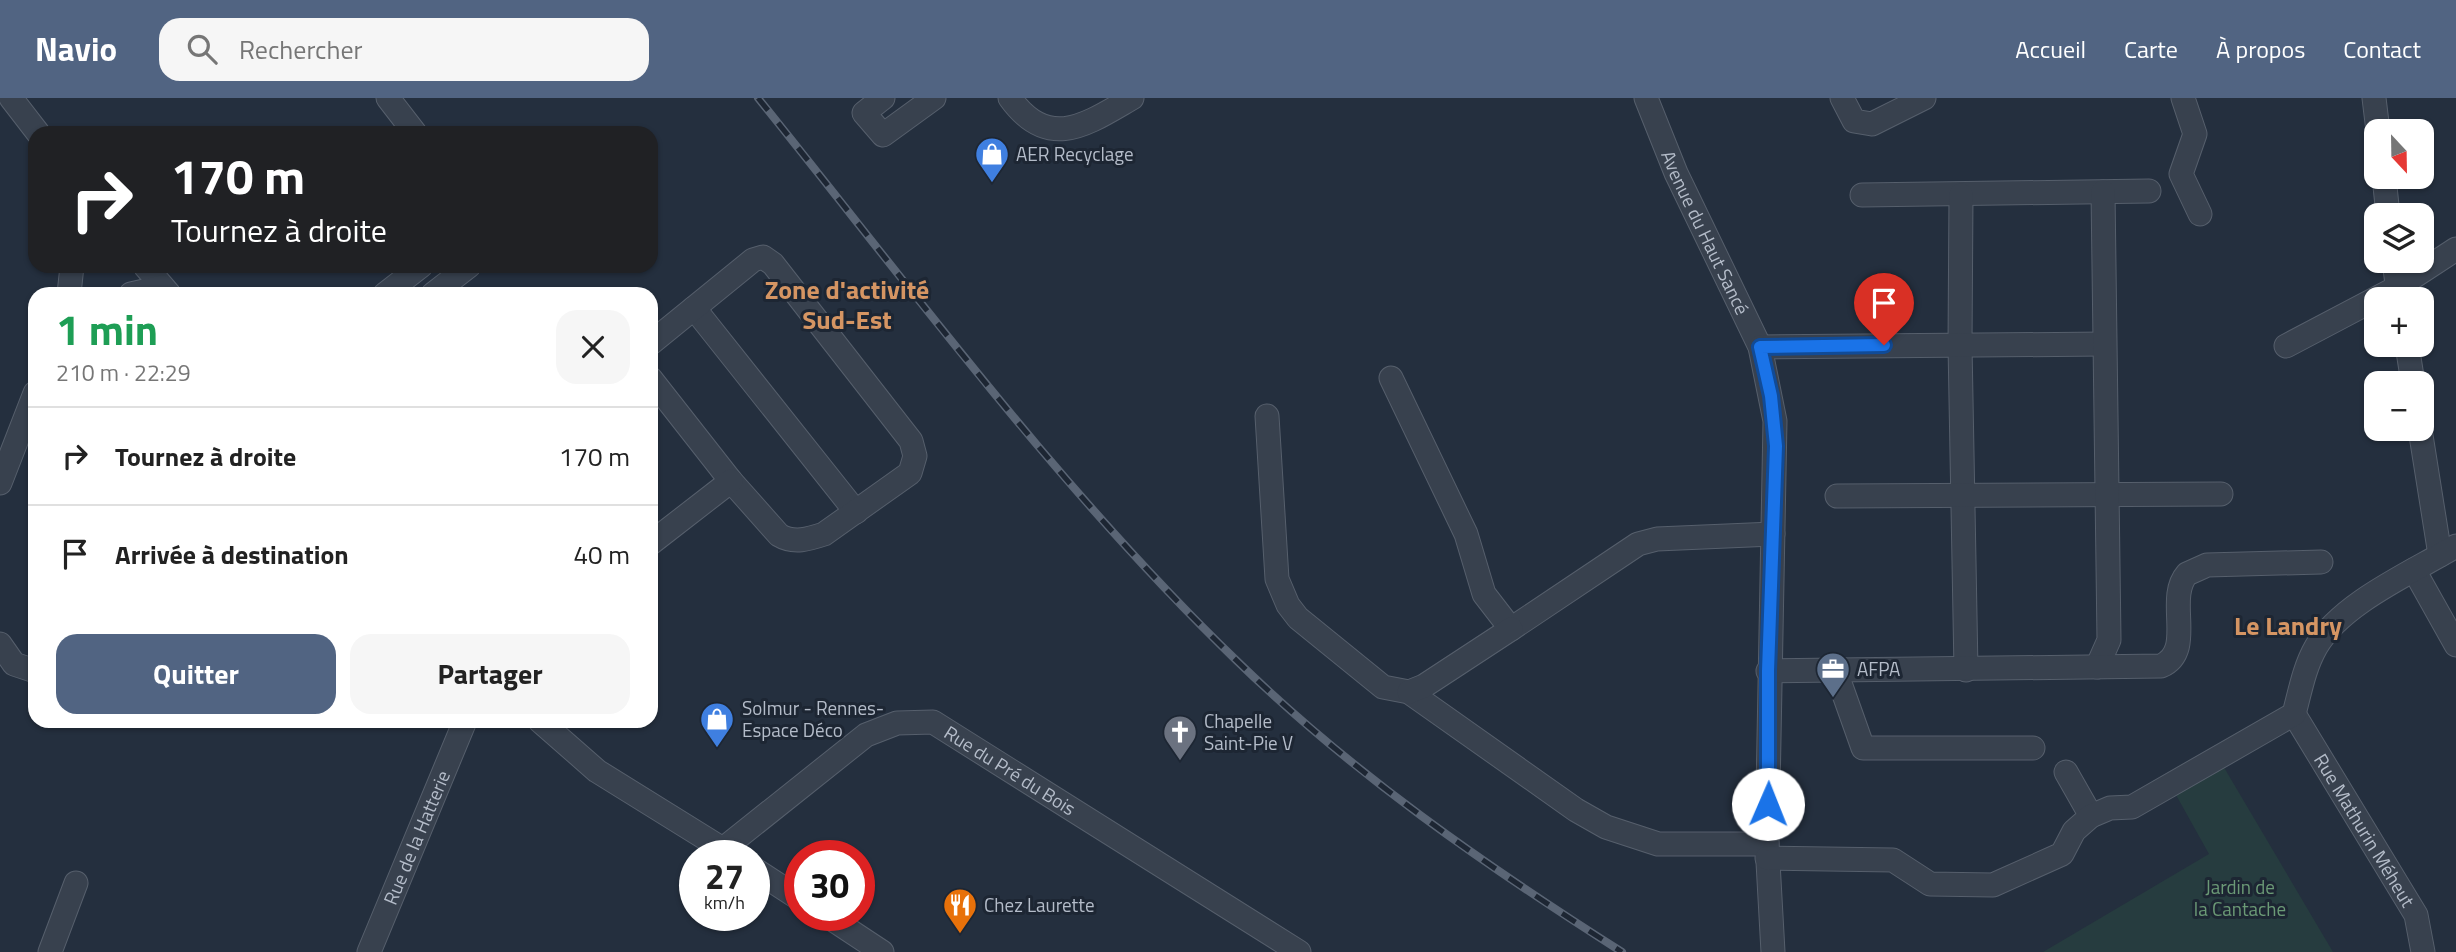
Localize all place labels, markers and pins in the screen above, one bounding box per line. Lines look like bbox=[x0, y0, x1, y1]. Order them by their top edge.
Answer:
shop icon: AER Recyclage bbox=[973, 135, 1011, 184]
place label: AER Recyclage bbox=[1016, 139, 1134, 168]
pin bbox=[1854, 273, 1914, 345]
office icon: AFPA bbox=[1814, 650, 1852, 699]
place label: AFPA bbox=[1857, 654, 1900, 683]
place label: Solmur - Rennes- Espace Déco bbox=[742, 693, 884, 744]
shop icon: Solmur - Rennes- Espace Déco bbox=[698, 700, 736, 749]
place label: Chapelle Saint-Pie V bbox=[1204, 706, 1293, 757]
church icon: Chapelle Saint-Pie V bbox=[1161, 713, 1199, 762]
restaurant icon: Chez Laurette bbox=[941, 886, 979, 935]
place label: Chez Laurette bbox=[984, 890, 1095, 919]

